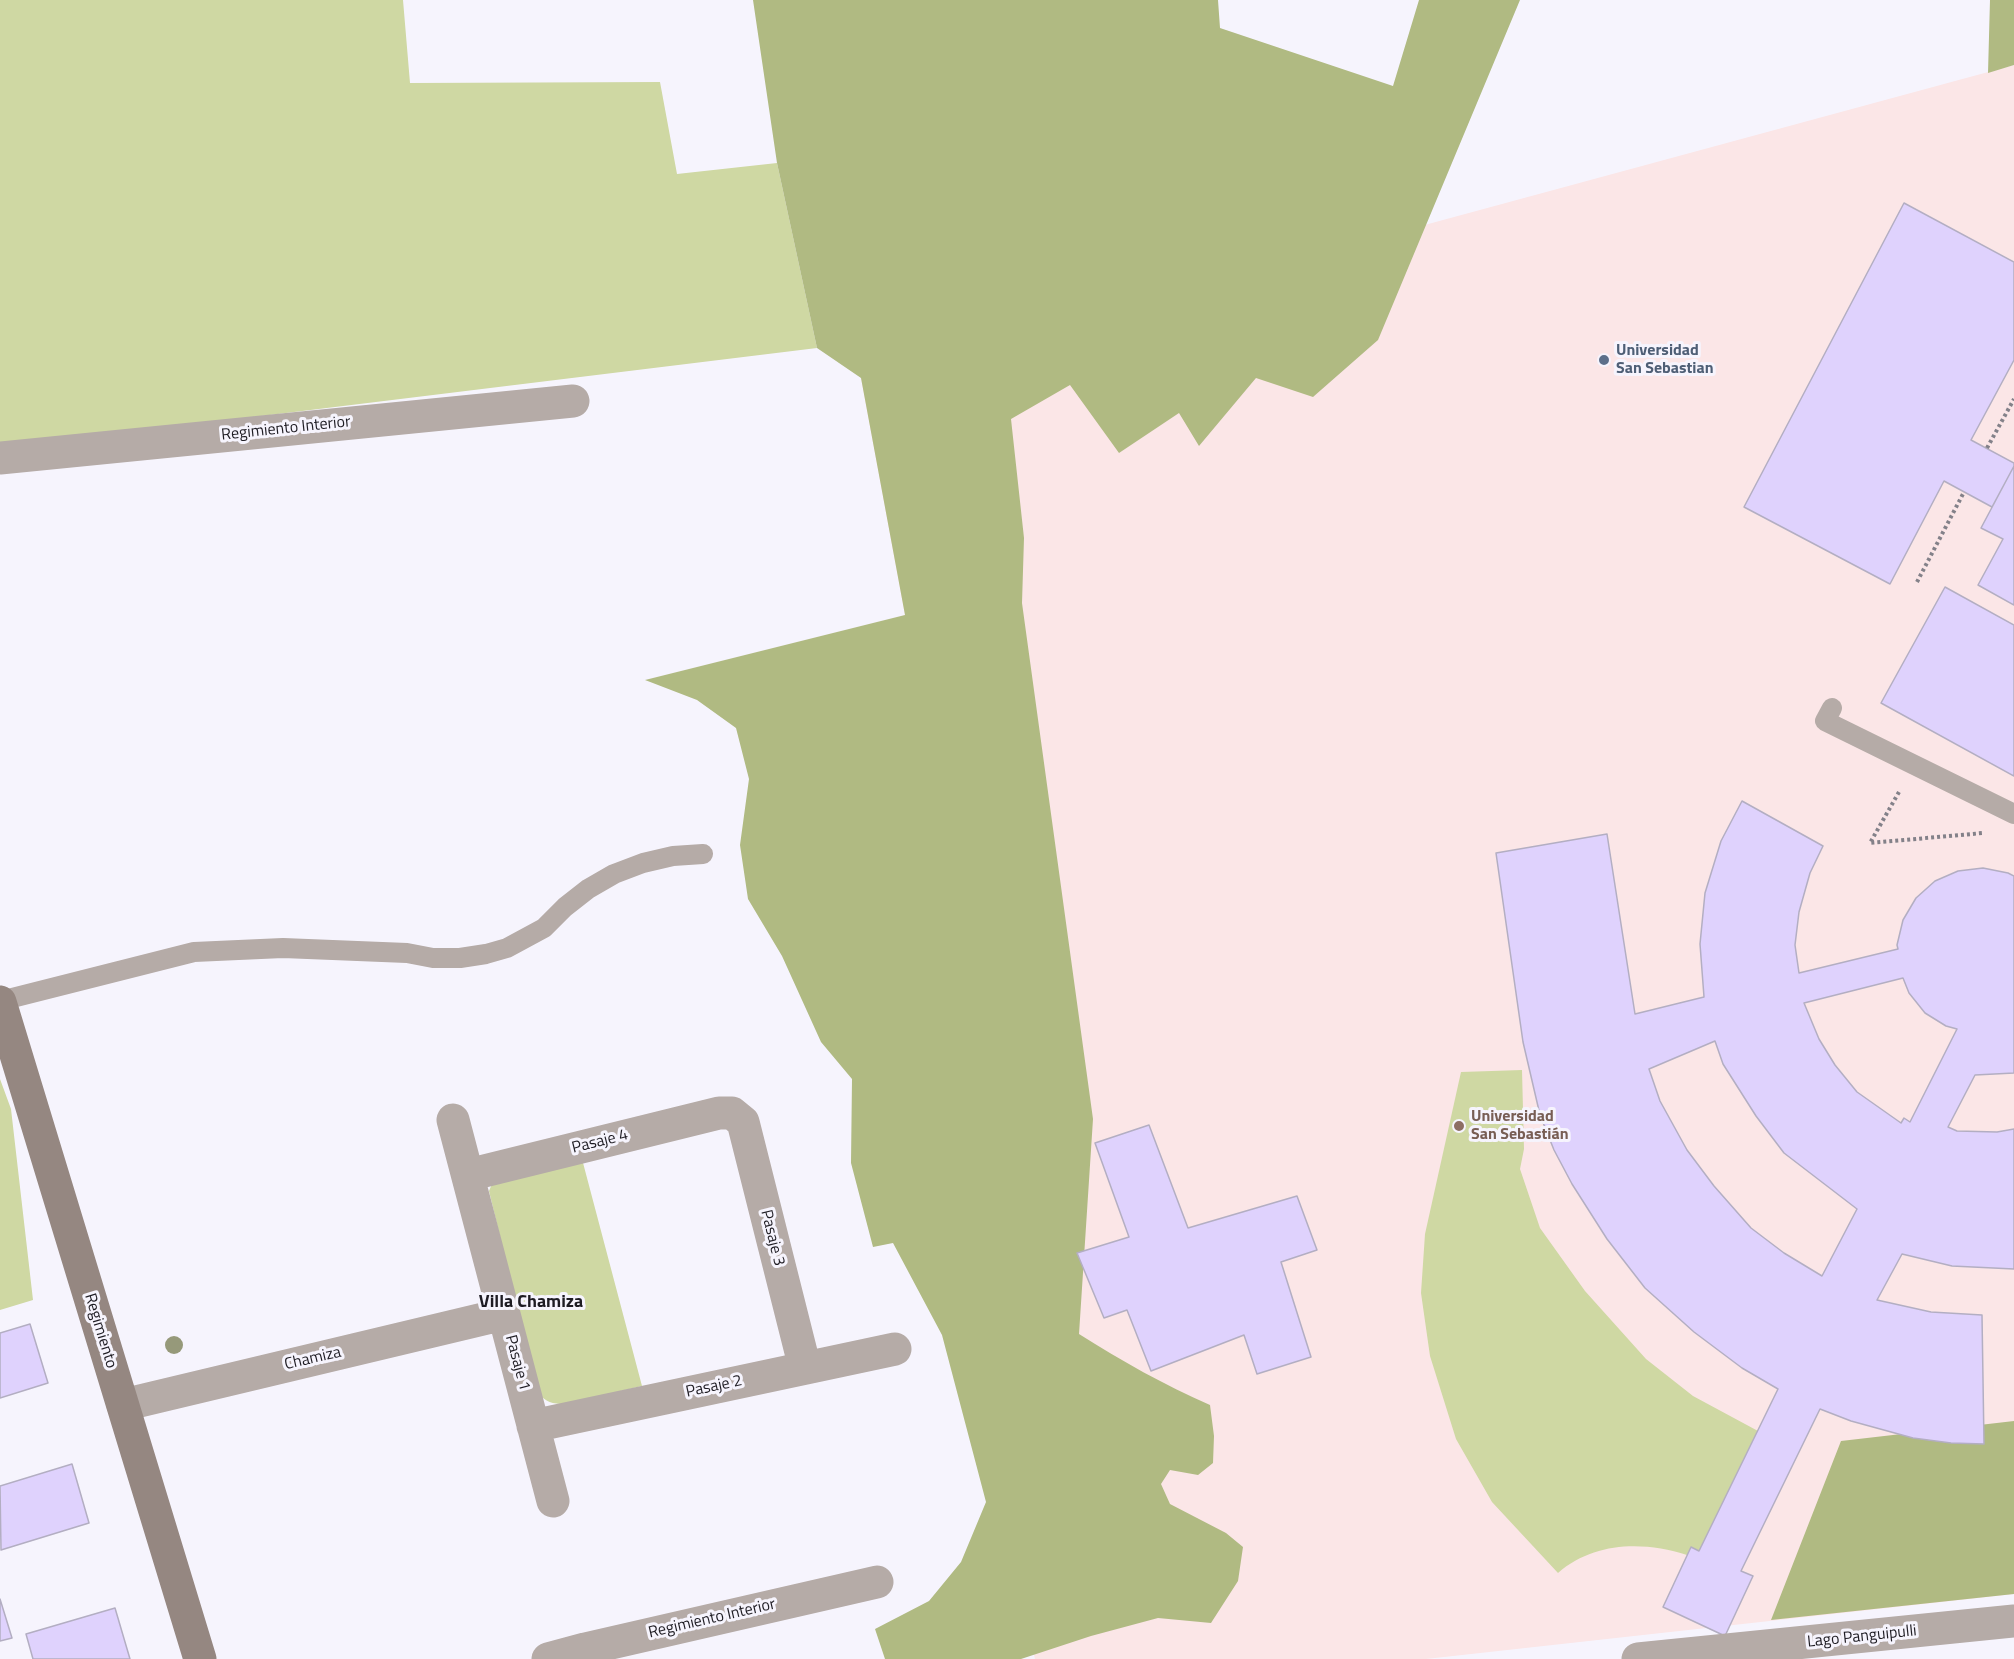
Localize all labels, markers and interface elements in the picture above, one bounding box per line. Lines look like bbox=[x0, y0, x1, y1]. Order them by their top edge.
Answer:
place label: Universidad San Sebastian bbox=[1616, 341, 1714, 379]
marker: Universidad San Sebastian bbox=[1597, 353, 1611, 367]
street label: Regimiento Interior bbox=[220, 413, 352, 445]
place label: Universidad San Sebastián bbox=[1471, 1107, 1569, 1145]
marker: Universidad San Sebastián bbox=[1452, 1119, 1466, 1133]
street label: Pasaje 4 bbox=[570, 1126, 630, 1158]
street label: Pasaje 3 bbox=[756, 1208, 788, 1268]
street label: Regimiento bbox=[80, 1291, 120, 1371]
district label: Villa Chamiza bbox=[479, 1292, 583, 1314]
street label: Pasaje 1 bbox=[500, 1333, 534, 1393]
street label: Chamiza bbox=[283, 1343, 343, 1375]
street label: Pasaje 2 bbox=[684, 1372, 744, 1402]
street label: Regimiento Interior bbox=[647, 1595, 777, 1643]
street label: Lago Panguipulli bbox=[1806, 1622, 1918, 1652]

